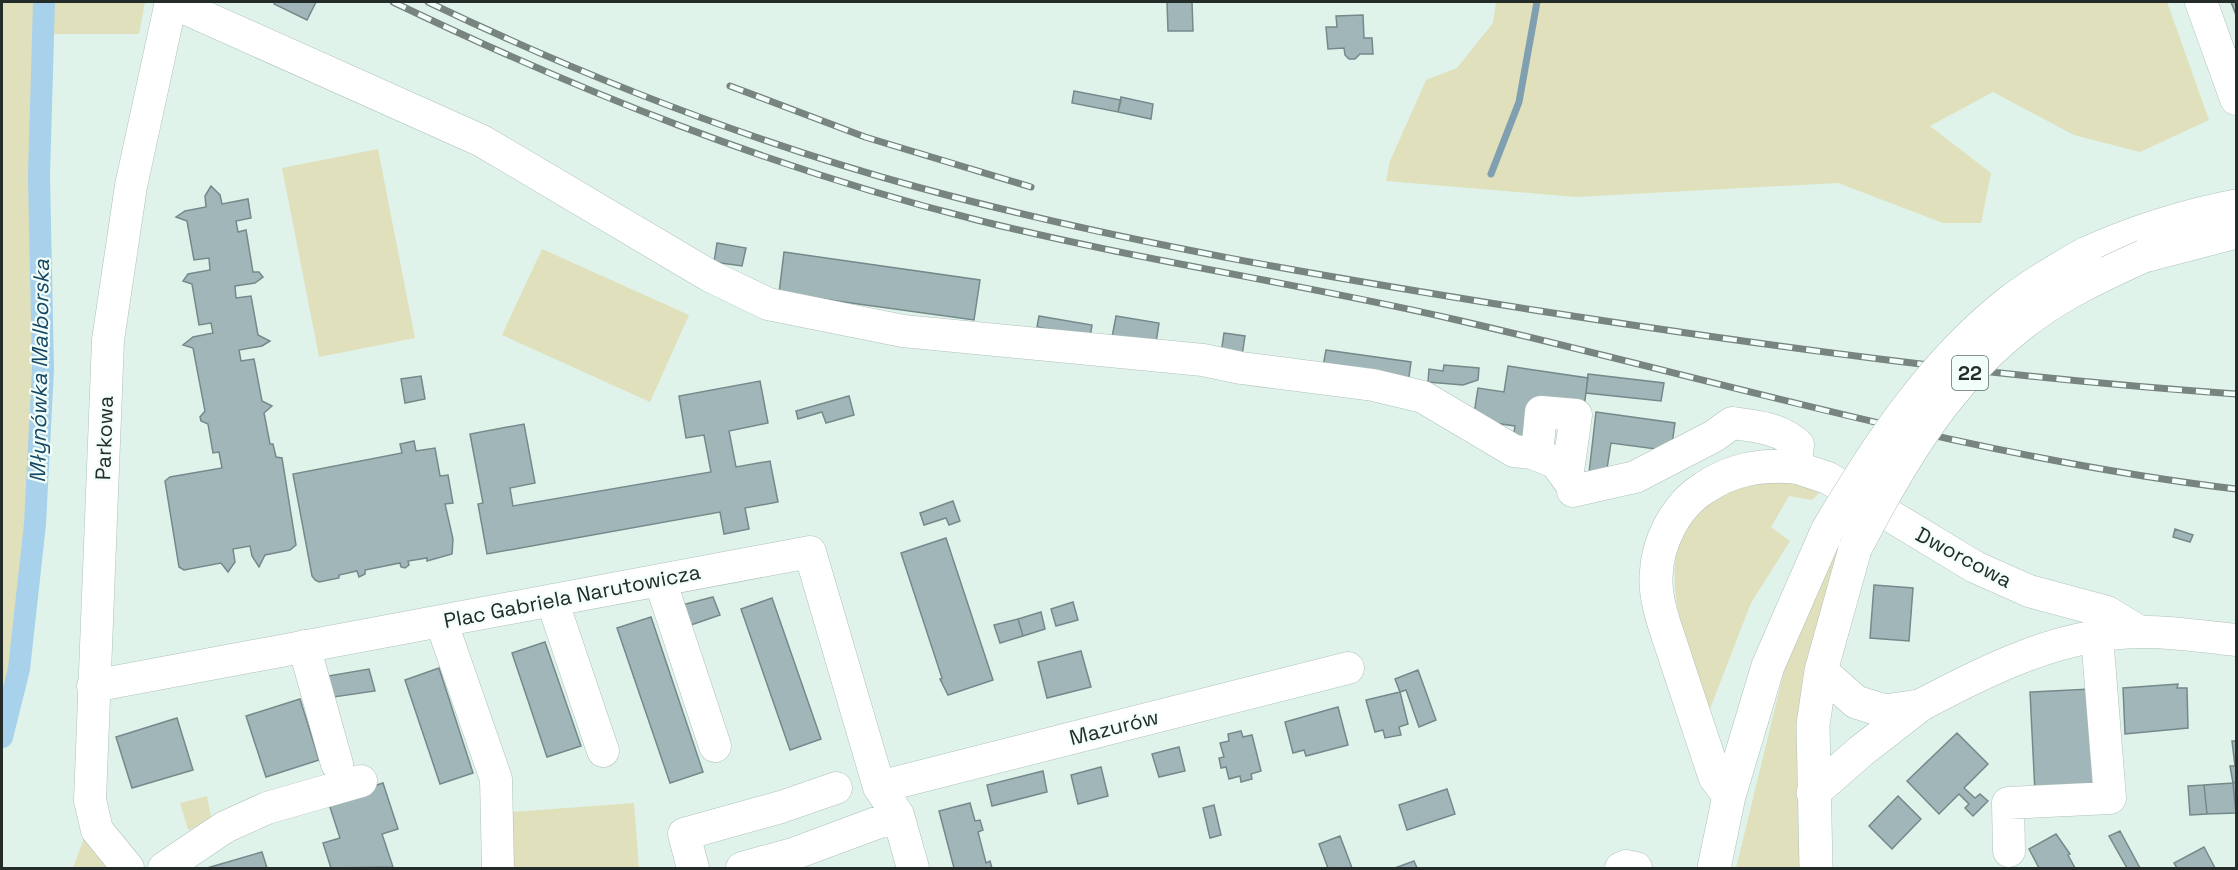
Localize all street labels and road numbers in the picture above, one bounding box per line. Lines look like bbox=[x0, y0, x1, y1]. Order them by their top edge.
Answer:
road number: 22 bbox=[1952, 356, 1988, 390]
street label: Parkowa bbox=[89, 395, 119, 481]
street label: Dworcowa bbox=[1911, 520, 2017, 594]
street label: Plac Gabriela Narutowicza bbox=[441, 558, 703, 634]
street label: Mazurów bbox=[1067, 703, 1161, 751]

